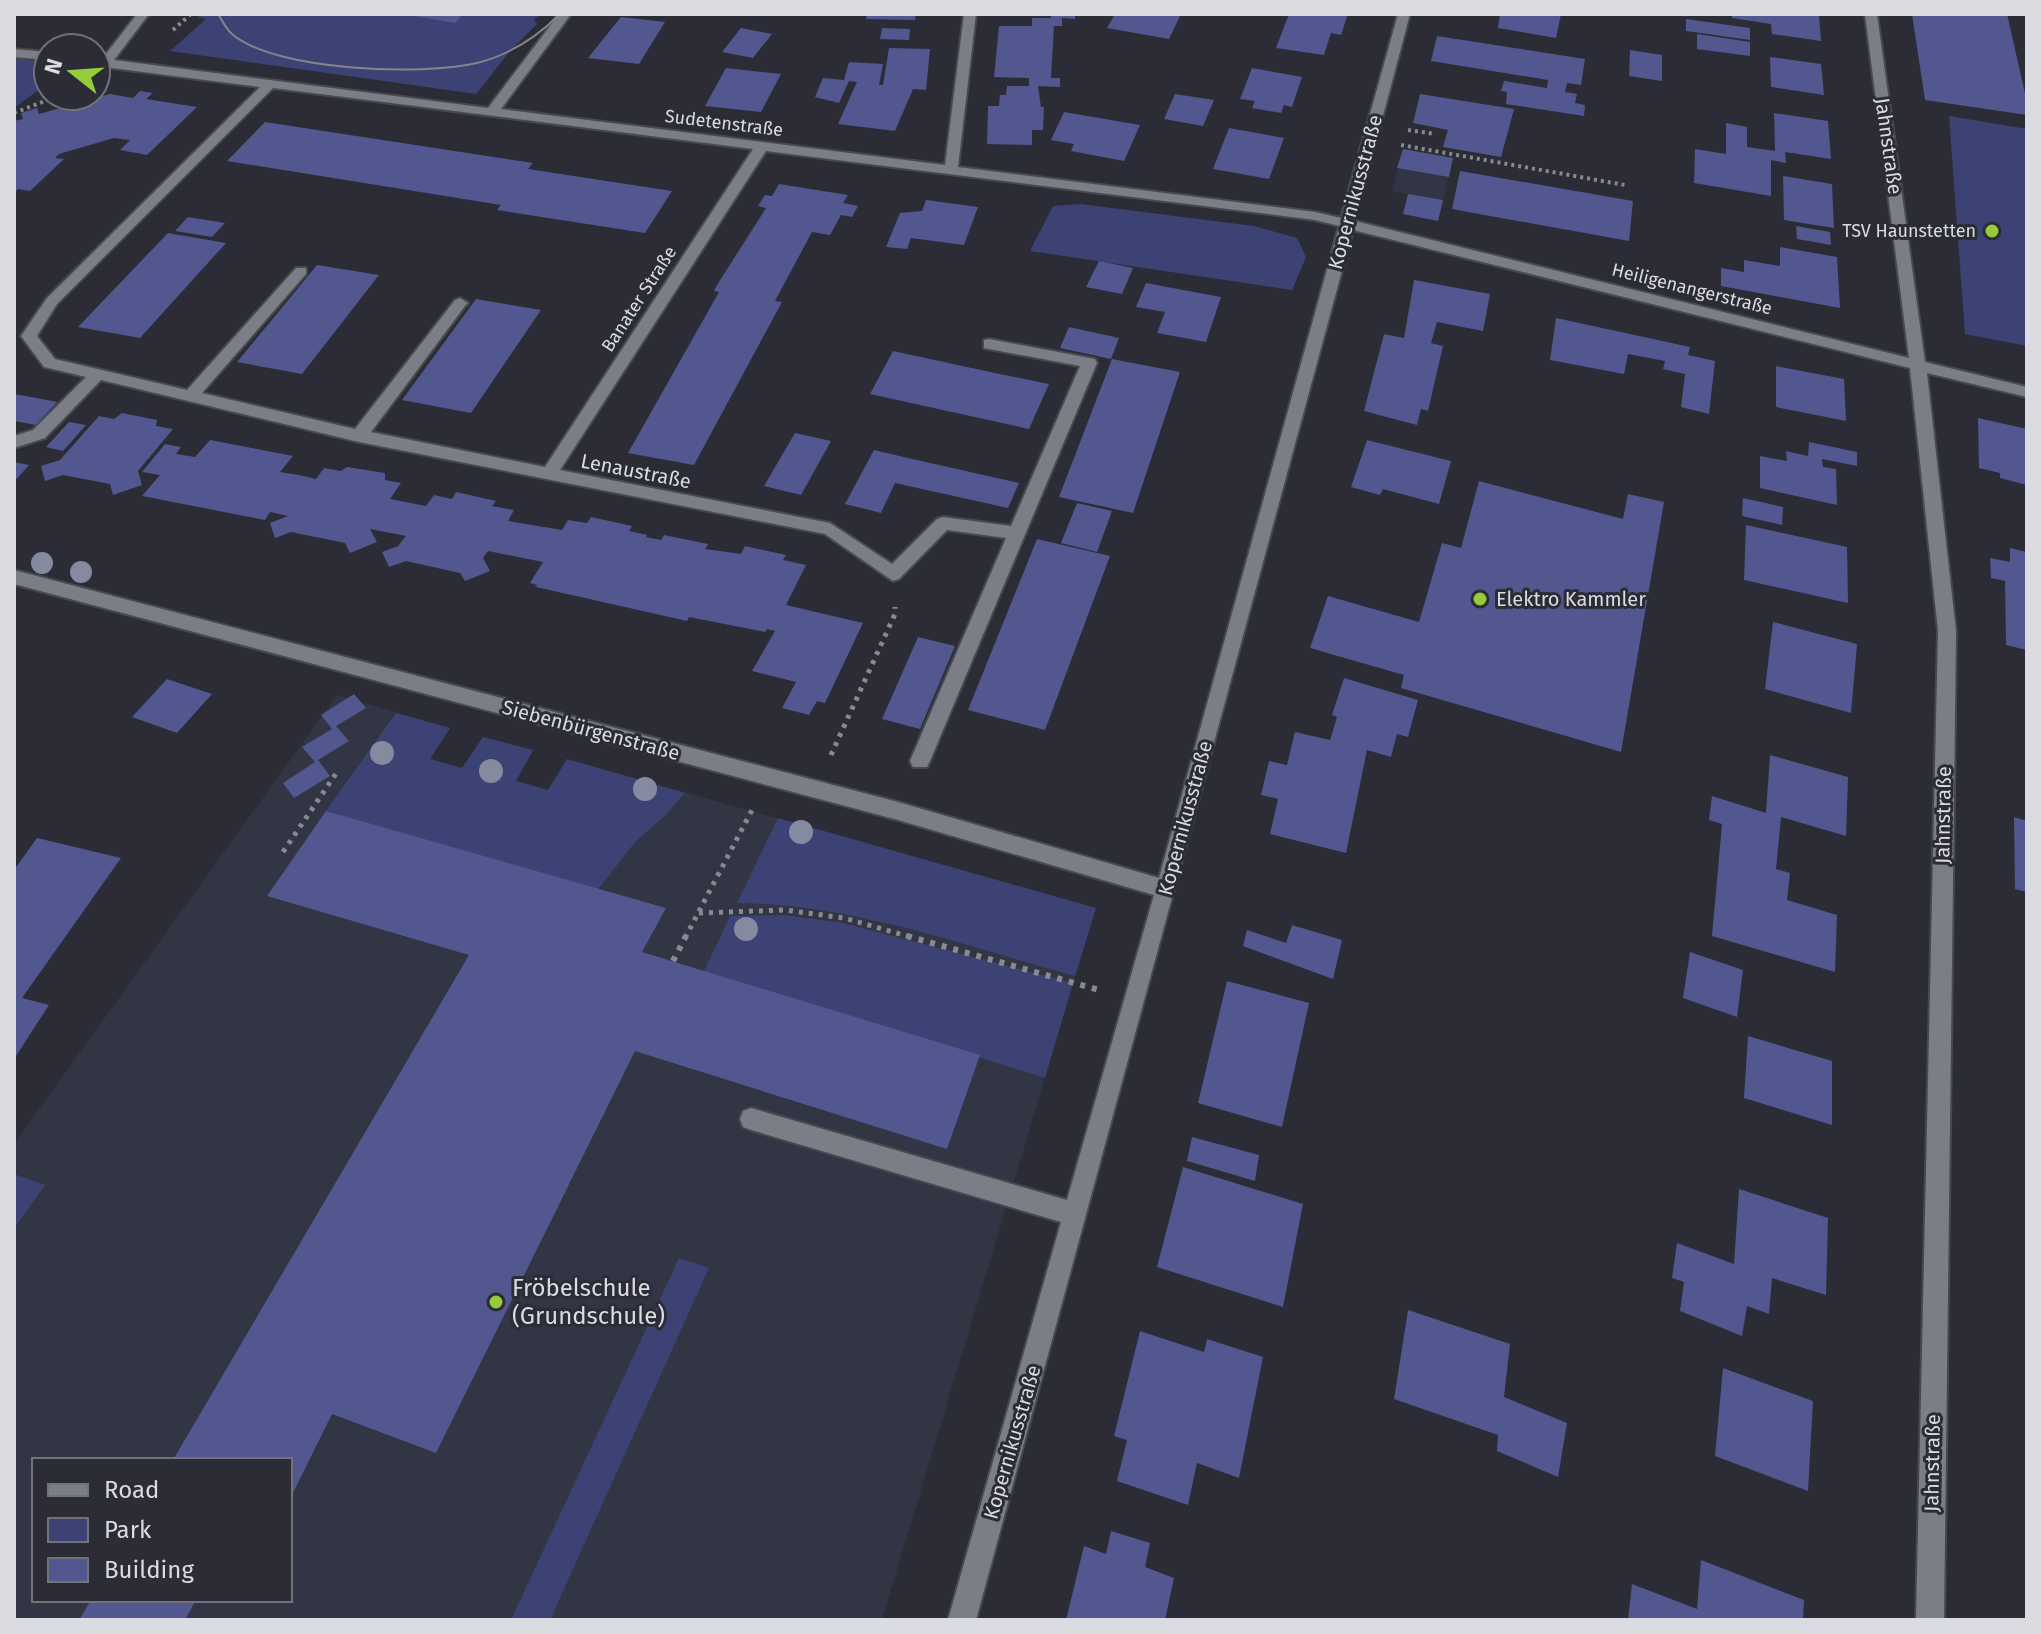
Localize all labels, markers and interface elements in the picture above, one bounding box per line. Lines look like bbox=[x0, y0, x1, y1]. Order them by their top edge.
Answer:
north arrow bbox=[32, 32, 112, 112]
text: N bbox=[38, 55, 68, 77]
street label: Jahnstraße bbox=[1870, 96, 1908, 196]
street label: Sudetenstraße bbox=[664, 105, 784, 141]
street label: Kopernikusstraße bbox=[1323, 112, 1387, 272]
place label: TSV Haunstetten bbox=[1842, 220, 1976, 242]
marker: TSV Haunstetten bbox=[1983, 222, 2001, 240]
street label: Banater Straße bbox=[597, 242, 681, 356]
street label: Heiligenangerstraße bbox=[1610, 258, 1774, 320]
street label: Lenaustraße bbox=[579, 449, 693, 493]
place label: Elektro Kammler bbox=[1496, 587, 1646, 611]
marker: Elektro Kammler bbox=[1471, 590, 1489, 608]
street label: Siebenbürgenstraße bbox=[500, 695, 682, 765]
street label: Kopernikusstraße bbox=[1153, 738, 1217, 898]
street label: Jahnstraße bbox=[1930, 766, 1956, 864]
place label: Fröbelschule (Grundschule) bbox=[512, 1274, 665, 1330]
marker: Fröbelschule (Grundschule) bbox=[487, 1293, 505, 1311]
street label: Kopernikusstraße bbox=[979, 1362, 1045, 1522]
street label: Jahnstraße bbox=[1919, 1414, 1945, 1512]
legend bbox=[32, 1458, 292, 1602]
text: Road bbox=[104, 1476, 159, 1504]
text: Park bbox=[104, 1516, 152, 1544]
text: Building bbox=[104, 1556, 194, 1584]

